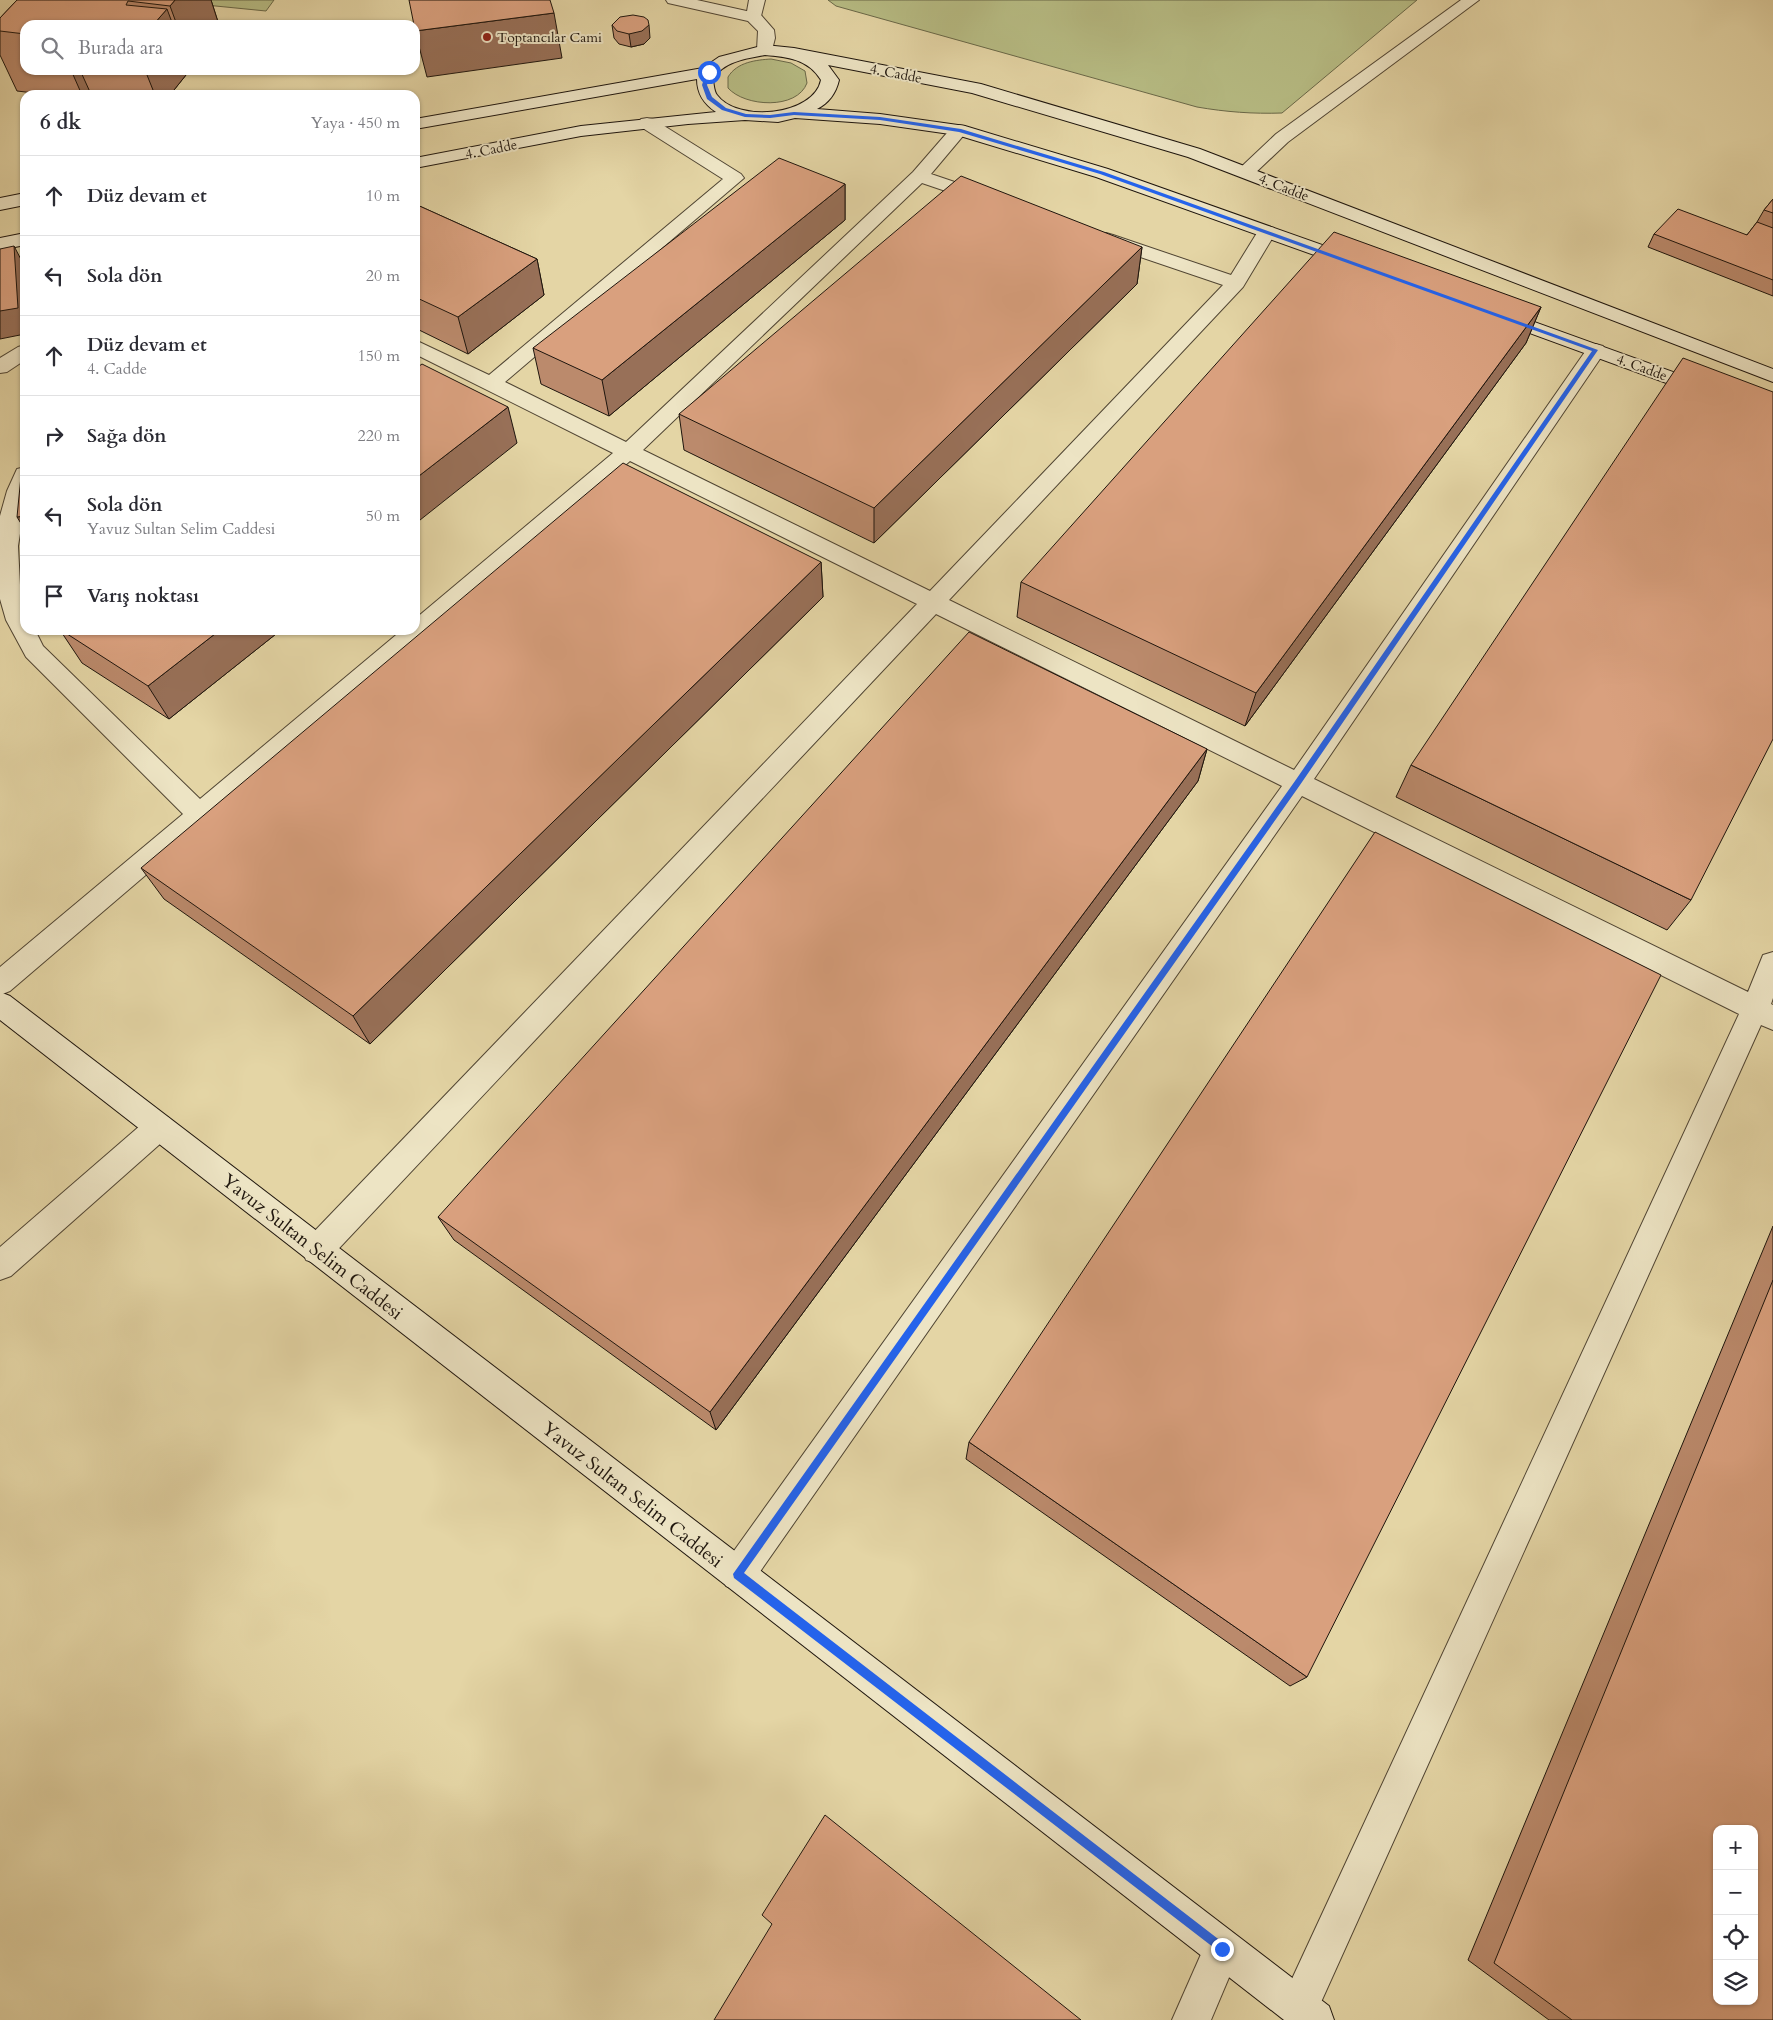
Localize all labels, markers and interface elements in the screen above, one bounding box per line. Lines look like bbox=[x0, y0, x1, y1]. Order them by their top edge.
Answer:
search box bbox=[20, 20, 420, 75]
place label: Toptancılar Cami bbox=[497, 28, 602, 47]
marker: Toptancılar Cami bbox=[481, 31, 493, 43]
icon: search bbox=[38, 34, 66, 62]
text: Burada ara bbox=[78, 35, 163, 61]
street label: 4. Cadde bbox=[868, 59, 923, 88]
route start bbox=[698, 61, 721, 84]
text: 6 dk bbox=[40, 108, 81, 137]
text: Yaya · 450 m bbox=[311, 112, 400, 134]
street label: 4. Cadde bbox=[464, 135, 519, 164]
street label: 4. Cadde bbox=[1256, 169, 1312, 206]
icon: ahead bbox=[40, 182, 68, 210]
text: Düz devam et bbox=[87, 183, 207, 209]
text: 10 m bbox=[366, 185, 400, 207]
icon: left bbox=[40, 262, 68, 290]
text: Sola dön bbox=[87, 263, 162, 289]
text: 20 m bbox=[366, 265, 400, 287]
text: Düz devam et bbox=[87, 332, 207, 358]
icon: ahead bbox=[40, 342, 68, 370]
text: 150 m bbox=[358, 345, 400, 367]
street label: 4. Cadde bbox=[1614, 350, 1670, 385]
text: 4. Cadde bbox=[87, 358, 147, 380]
icon: right bbox=[40, 422, 68, 450]
text: Sağa dön bbox=[87, 423, 167, 449]
text: 220 m bbox=[358, 425, 400, 447]
text: Sola dön bbox=[87, 492, 162, 518]
icon: left bbox=[40, 502, 68, 530]
text: 50 m bbox=[366, 505, 400, 527]
text: Yavuz Sultan Selim Caddesi bbox=[87, 518, 275, 540]
icon: arrive bbox=[40, 582, 68, 610]
text: Varış noktası bbox=[87, 583, 199, 609]
street label: Yavuz Sultan Selim Caddesi bbox=[216, 1168, 409, 1326]
street label: Yavuz Sultan Selim Caddesi bbox=[536, 1416, 729, 1574]
map controls bbox=[1713, 1825, 1758, 2005]
button: + bbox=[1713, 1825, 1758, 1870]
button: − bbox=[1713, 1870, 1758, 1915]
button: locate bbox=[1713, 1915, 1758, 1960]
route end bbox=[1211, 1938, 1234, 1961]
button: layers bbox=[1713, 1960, 1758, 2005]

